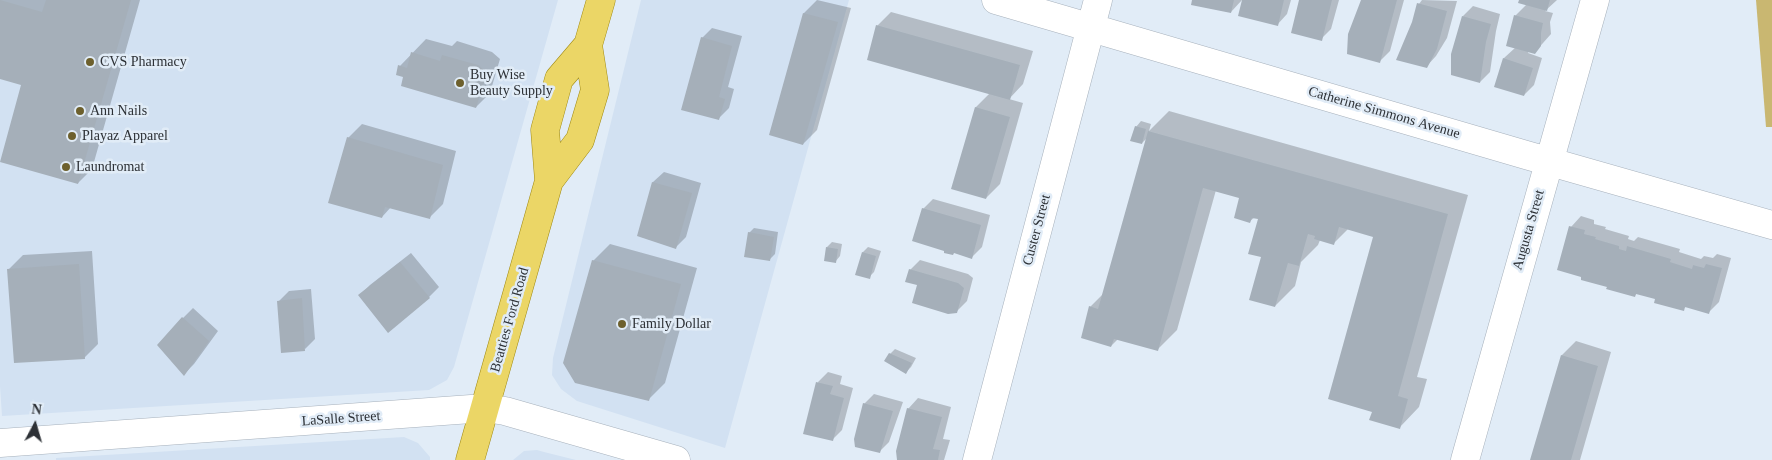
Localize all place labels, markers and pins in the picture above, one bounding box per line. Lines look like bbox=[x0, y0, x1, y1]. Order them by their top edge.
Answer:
place label: CVS Pharmacy bbox=[100, 54, 187, 70]
marker: CVS Pharmacy bbox=[84, 56, 96, 68]
place label: Buy Wise Beauty Supply bbox=[470, 67, 553, 100]
marker: Buy Wise Beauty Supply bbox=[454, 77, 466, 89]
place label: Ann Nails bbox=[90, 103, 147, 119]
marker: Ann Nails bbox=[74, 105, 86, 117]
place label: Playaz Apparel bbox=[82, 128, 168, 144]
marker: Playaz Apparel bbox=[66, 130, 78, 142]
place label: Laundromat bbox=[76, 159, 144, 175]
marker: Laundromat bbox=[60, 161, 72, 173]
place label: Family Dollar bbox=[632, 316, 711, 332]
marker: Family Dollar bbox=[616, 318, 628, 330]

